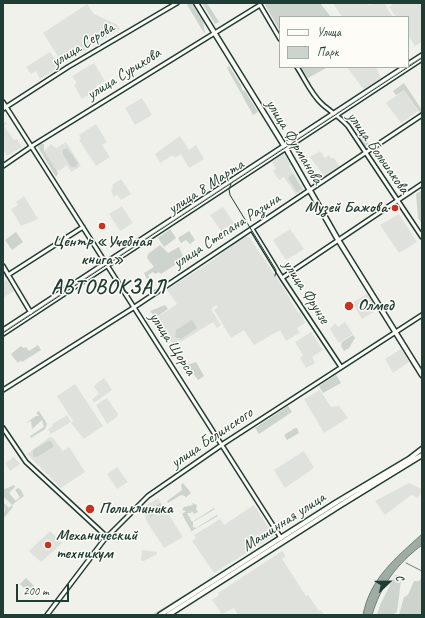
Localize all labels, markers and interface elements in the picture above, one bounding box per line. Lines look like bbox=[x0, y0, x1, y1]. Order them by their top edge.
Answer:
legend bbox=[279, 16, 409, 68]
street label: улица Серова bbox=[48, 18, 118, 72]
text: Улица bbox=[317, 24, 341, 40]
street label: улица Сурикова bbox=[83, 44, 165, 104]
text: Парк bbox=[317, 44, 338, 60]
street label: улица Фурманова bbox=[261, 96, 327, 188]
street label: улица Большакова bbox=[343, 108, 413, 198]
street label: улица 8 Марта bbox=[165, 155, 247, 219]
street label: улица Степана Разина bbox=[170, 189, 284, 273]
place label: Музей Бажова bbox=[305, 198, 387, 218]
marker: Музей Бажова bbox=[390, 203, 400, 213]
marker: Центр «Учебная книга» bbox=[97, 221, 107, 231]
place label: Центр «Учебная книга» bbox=[52, 232, 152, 270]
street label: улица Фрунзе bbox=[278, 256, 334, 328]
district label: АВТОВОКЗАЛ bbox=[50, 276, 168, 300]
place label: Олмед bbox=[358, 296, 394, 316]
marker: Олмед bbox=[343, 300, 355, 312]
street label: улица Щорса bbox=[144, 309, 200, 379]
street label: улица Белинского bbox=[167, 404, 257, 472]
street label: Машинная улица bbox=[239, 488, 329, 556]
place label: Поликлиника bbox=[99, 499, 173, 519]
marker: Поликлиника bbox=[84, 503, 96, 515]
place label: Механический техникум bbox=[56, 526, 137, 564]
marker: Механический техникум bbox=[43, 540, 53, 550]
north arrow bbox=[369, 562, 409, 602]
text: С bbox=[393, 572, 408, 583]
scale bar bbox=[18, 576, 71, 602]
text: 200 m bbox=[23, 583, 49, 599]

